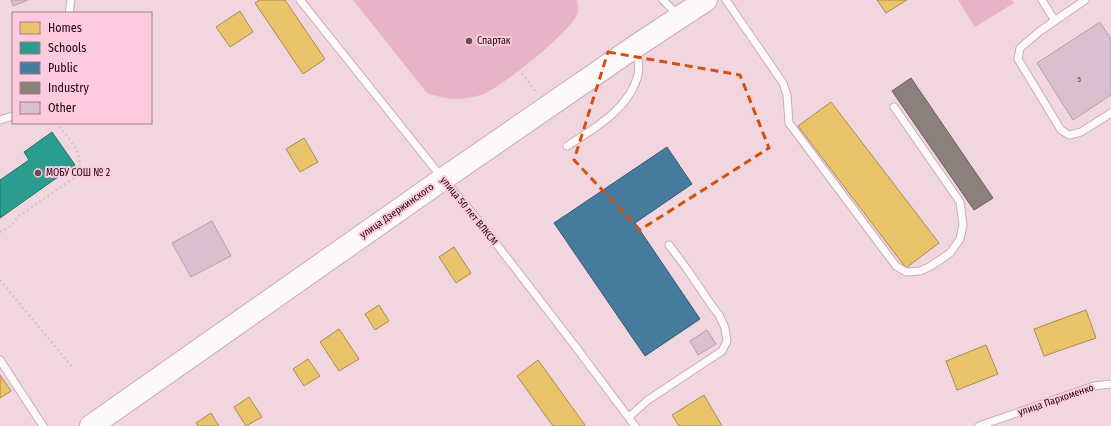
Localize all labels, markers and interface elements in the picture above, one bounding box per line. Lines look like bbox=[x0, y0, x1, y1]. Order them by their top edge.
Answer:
legend bbox=[12, 12, 152, 124]
text: Homes bbox=[48, 21, 82, 35]
place label: Спартак bbox=[477, 35, 511, 47]
marker: Спартак bbox=[464, 36, 474, 46]
text: Schools bbox=[48, 41, 86, 55]
text: Public bbox=[48, 61, 78, 75]
house number: 5 bbox=[1077, 75, 1081, 84]
text: Industry bbox=[48, 81, 89, 95]
text: Other bbox=[48, 101, 77, 115]
place label: МОБУ СОШ № 2 bbox=[46, 167, 111, 179]
marker: МОБУ СОШ № 2 bbox=[33, 168, 43, 178]
street label: улица 50 лет ВЛКСМ bbox=[438, 174, 500, 248]
street label: улица Дзержинского bbox=[358, 181, 436, 241]
street label: улица Пархоменко bbox=[1017, 381, 1095, 419]

